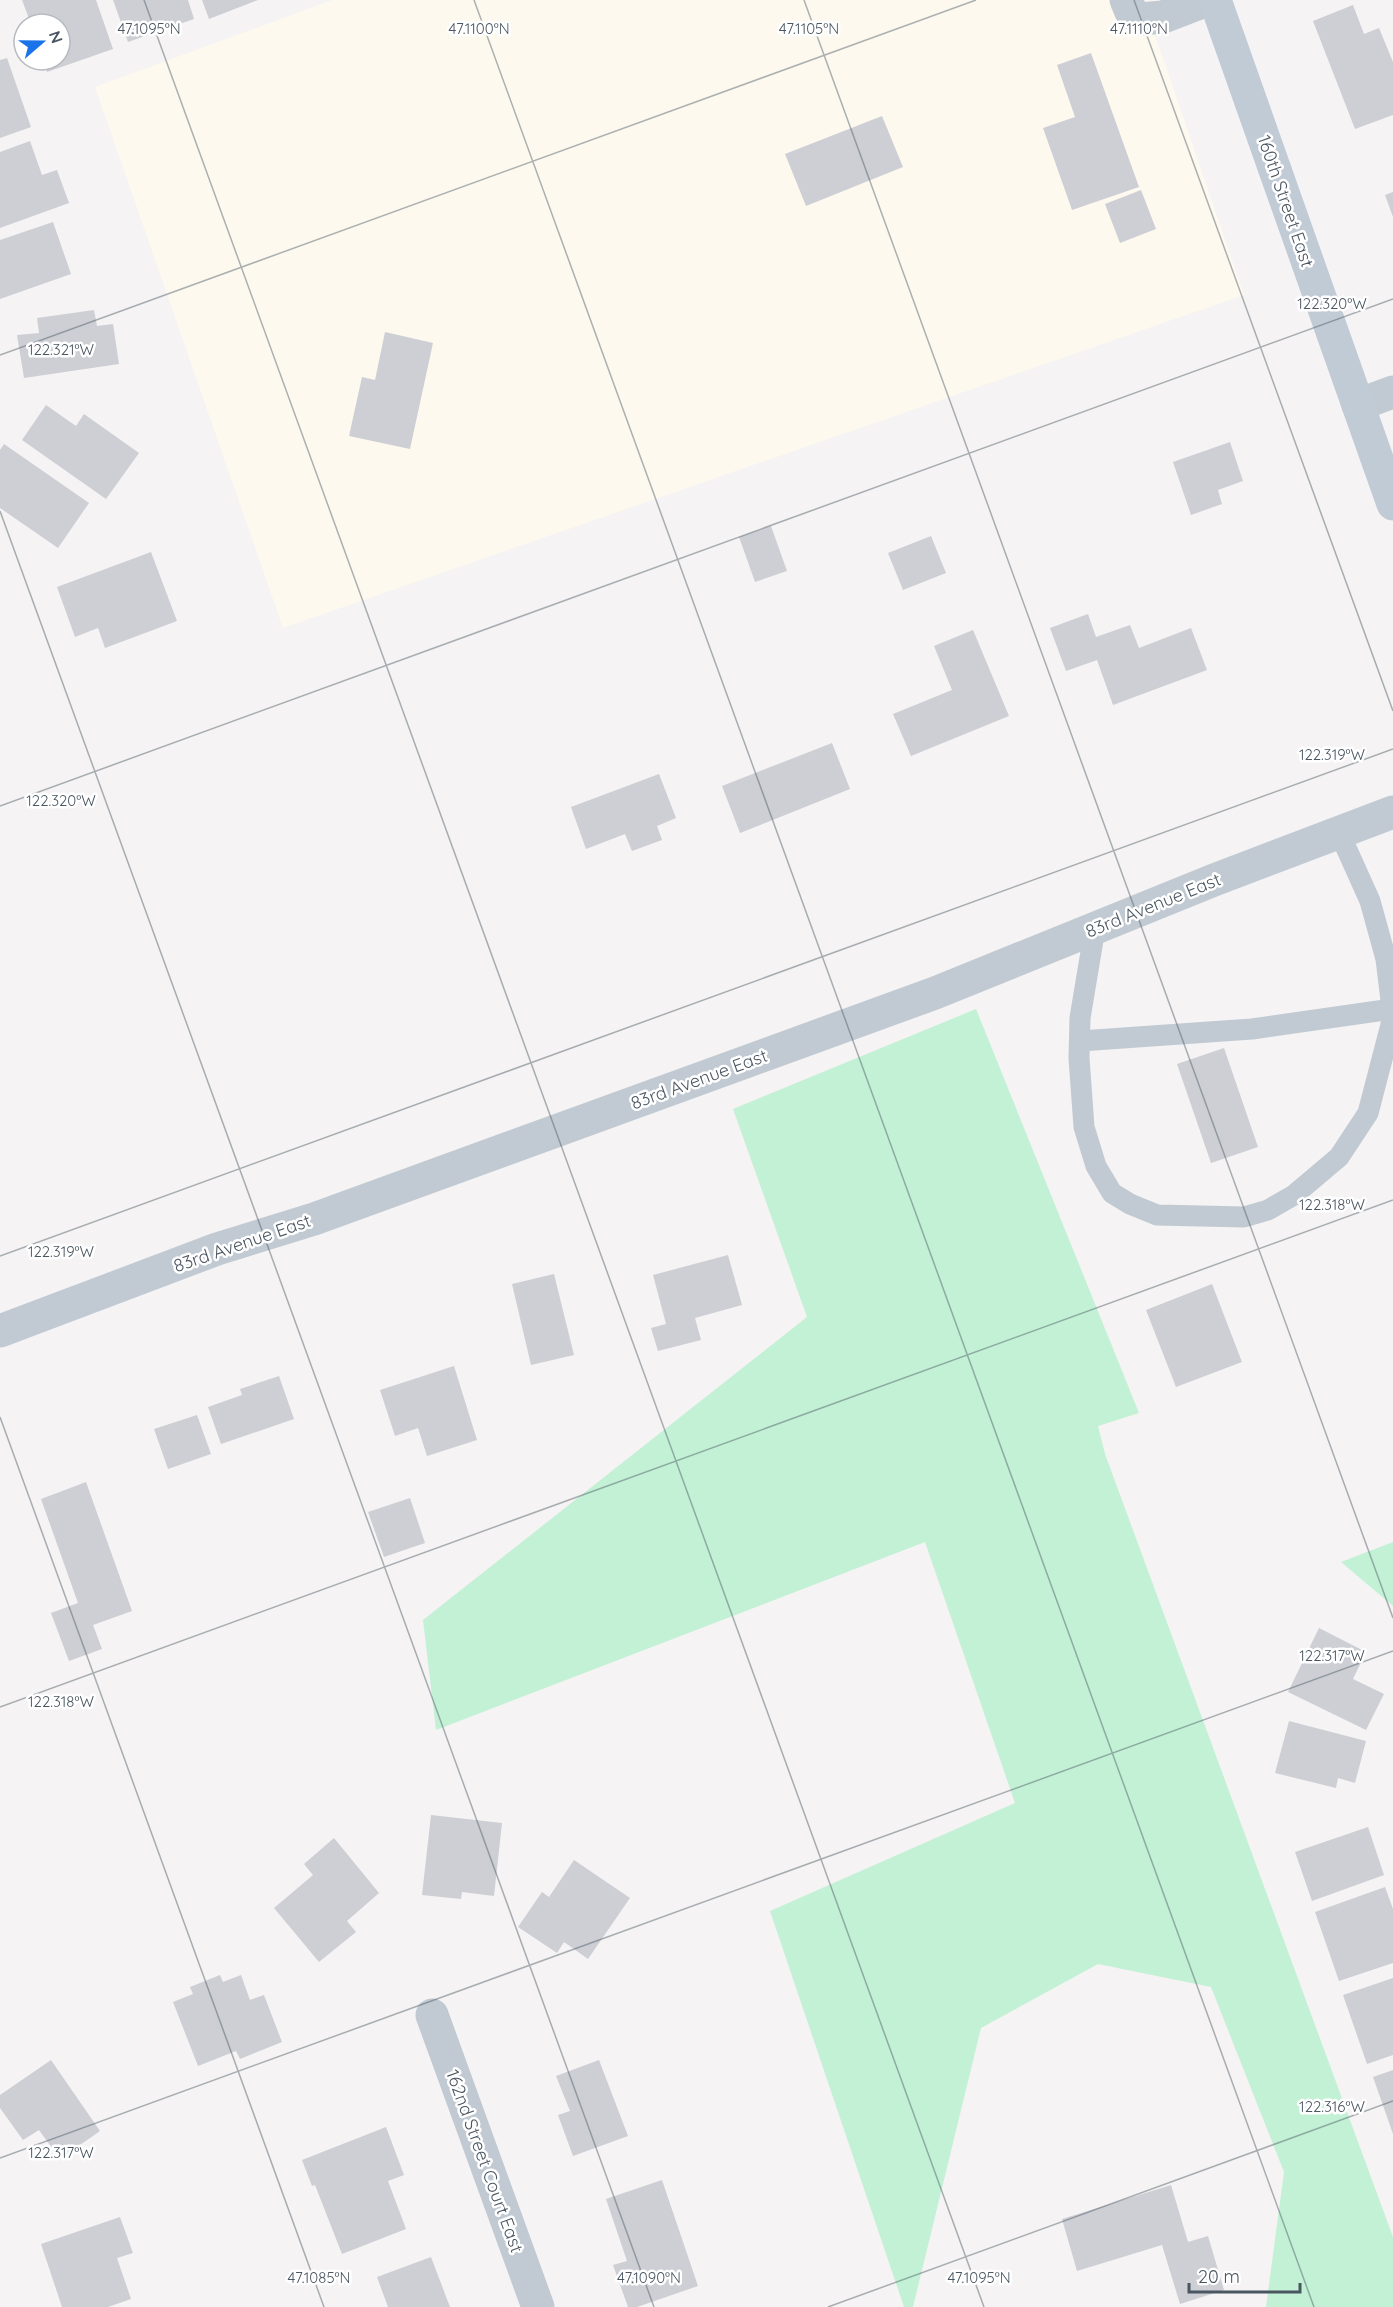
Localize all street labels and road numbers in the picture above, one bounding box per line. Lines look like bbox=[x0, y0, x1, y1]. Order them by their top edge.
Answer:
street label: 160th Street East bbox=[1253, 132, 1319, 270]
street label: 83rd Avenue East bbox=[1082, 867, 1224, 943]
street label: 83rd Avenue East bbox=[628, 1044, 770, 1114]
street label: 83rd Avenue East bbox=[170, 1209, 314, 1277]
street label: 162nd Street Court East bbox=[441, 2066, 529, 2256]

